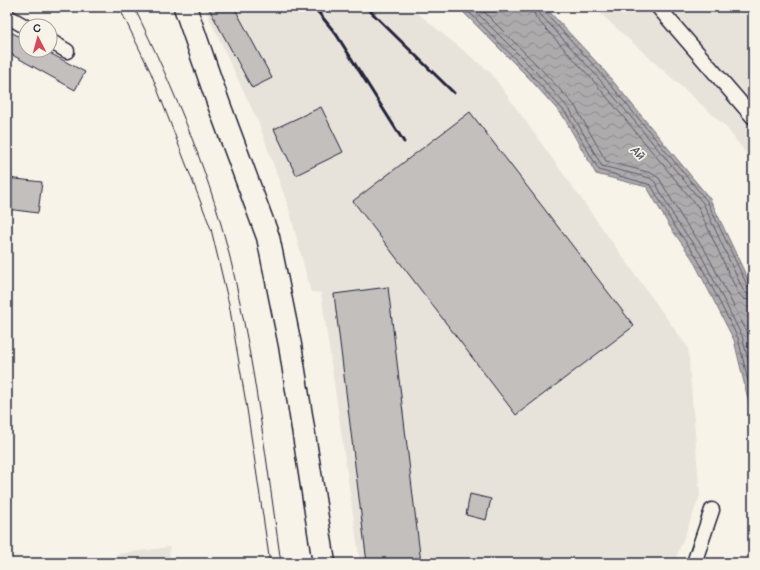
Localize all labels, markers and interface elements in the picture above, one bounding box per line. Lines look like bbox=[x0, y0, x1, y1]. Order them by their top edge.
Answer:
north arrow bbox=[18, 18, 58, 58]
text: С bbox=[33, 22, 42, 35]
water label: Ай bbox=[627, 142, 648, 164]

